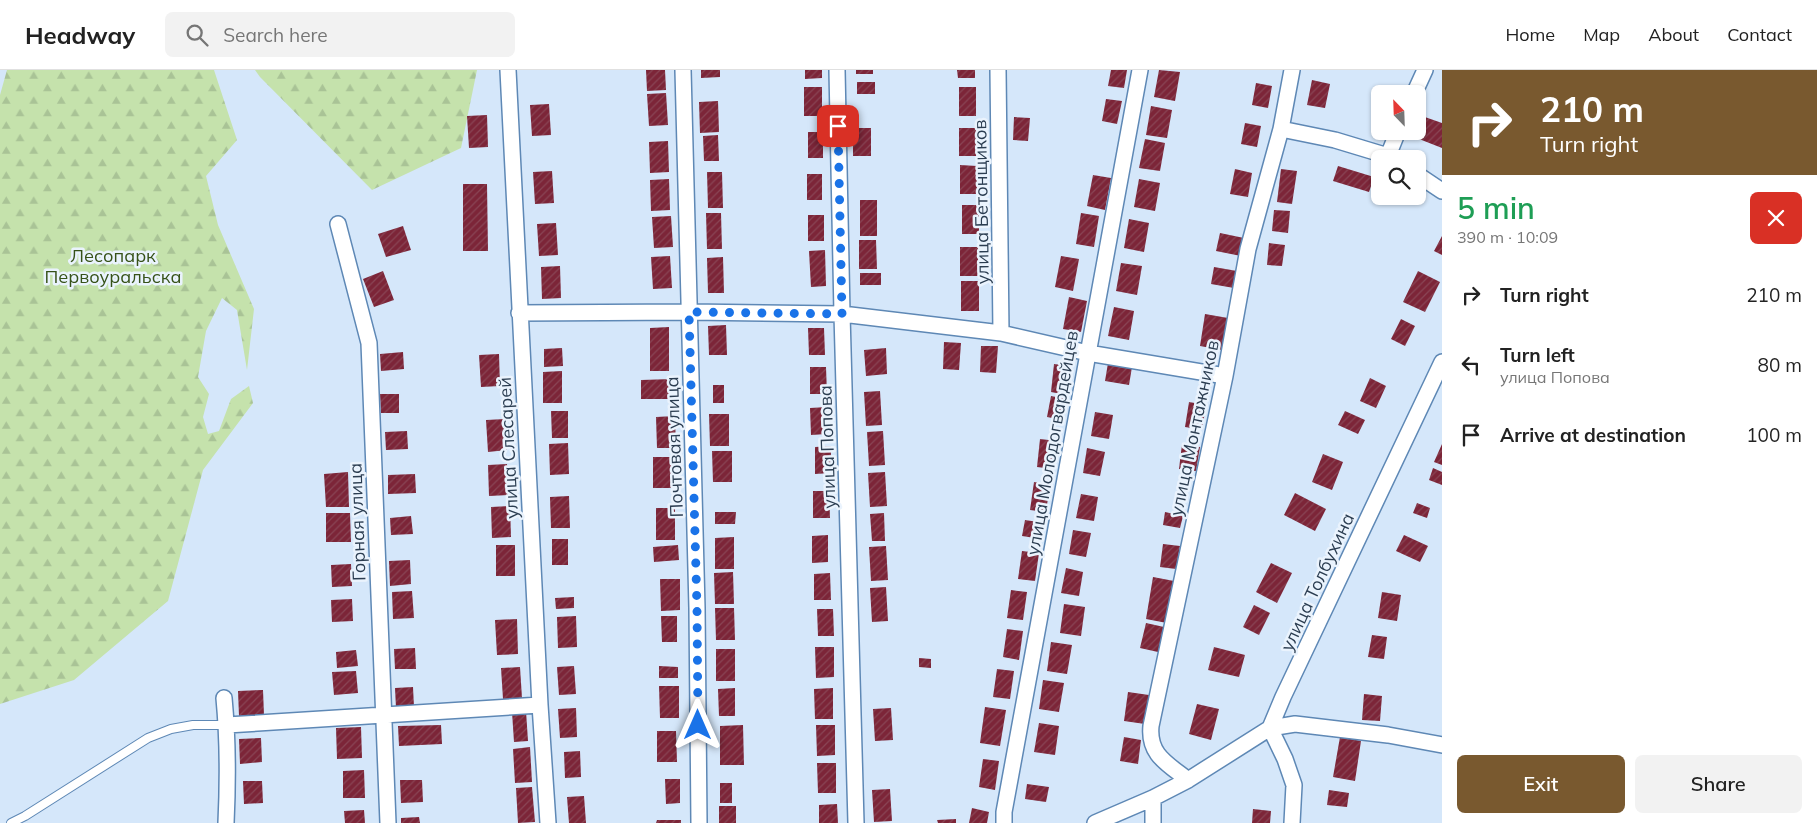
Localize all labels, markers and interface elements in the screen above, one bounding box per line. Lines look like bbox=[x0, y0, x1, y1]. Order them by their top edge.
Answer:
search box bbox=[165, 12, 515, 57]
text: Headway bbox=[25, 20, 135, 50]
icon: search bbox=[183, 21, 211, 49]
text: Search here bbox=[223, 23, 328, 47]
text: Home bbox=[1505, 23, 1555, 46]
text: Map bbox=[1583, 23, 1620, 46]
text: About bbox=[1648, 23, 1699, 46]
text: Contact bbox=[1727, 23, 1792, 46]
north arrow bbox=[1371, 85, 1426, 140]
map controls bbox=[1371, 85, 1426, 205]
text: 210 m bbox=[1540, 87, 1644, 131]
icon: right bbox=[1457, 90, 1522, 155]
pin bbox=[817, 105, 859, 147]
icon: arrive bbox=[824, 112, 852, 140]
street label: улица Бетонщиков bbox=[968, 119, 994, 285]
text: Turn right bbox=[1540, 130, 1638, 158]
button: search bbox=[1371, 150, 1426, 205]
text: 5 min bbox=[1457, 189, 1535, 227]
button: close bbox=[1750, 192, 1802, 244]
text: 390 m · 10:09 bbox=[1457, 227, 1558, 247]
park label: Лесопарк Первоуральска bbox=[44, 244, 182, 288]
icon: right bbox=[1457, 281, 1485, 309]
text: Turn right bbox=[1500, 283, 1589, 307]
text: 210 m bbox=[1746, 283, 1802, 307]
street label: улица Молодогвардейцев bbox=[1021, 329, 1083, 557]
street label: улица Монтажников bbox=[1164, 338, 1224, 518]
text: Turn left bbox=[1500, 343, 1575, 367]
icon: left bbox=[1457, 351, 1485, 379]
text: 80 m bbox=[1758, 353, 1802, 377]
text: улица Попова bbox=[1500, 367, 1610, 387]
street label: Почтовая улица bbox=[660, 376, 688, 518]
street label: улица Слесарей bbox=[493, 377, 523, 519]
street label: улица Попова bbox=[813, 385, 841, 509]
icon: arrive bbox=[1457, 421, 1485, 449]
text: Arrive at destination bbox=[1500, 423, 1686, 447]
text: 100 m bbox=[1746, 423, 1802, 447]
street label: Горная улица bbox=[343, 463, 371, 581]
street label: улица Толбухина bbox=[1275, 509, 1359, 655]
position arrow bbox=[671, 698, 723, 750]
button: Exit bbox=[1457, 755, 1625, 813]
button: Share bbox=[1635, 755, 1802, 813]

